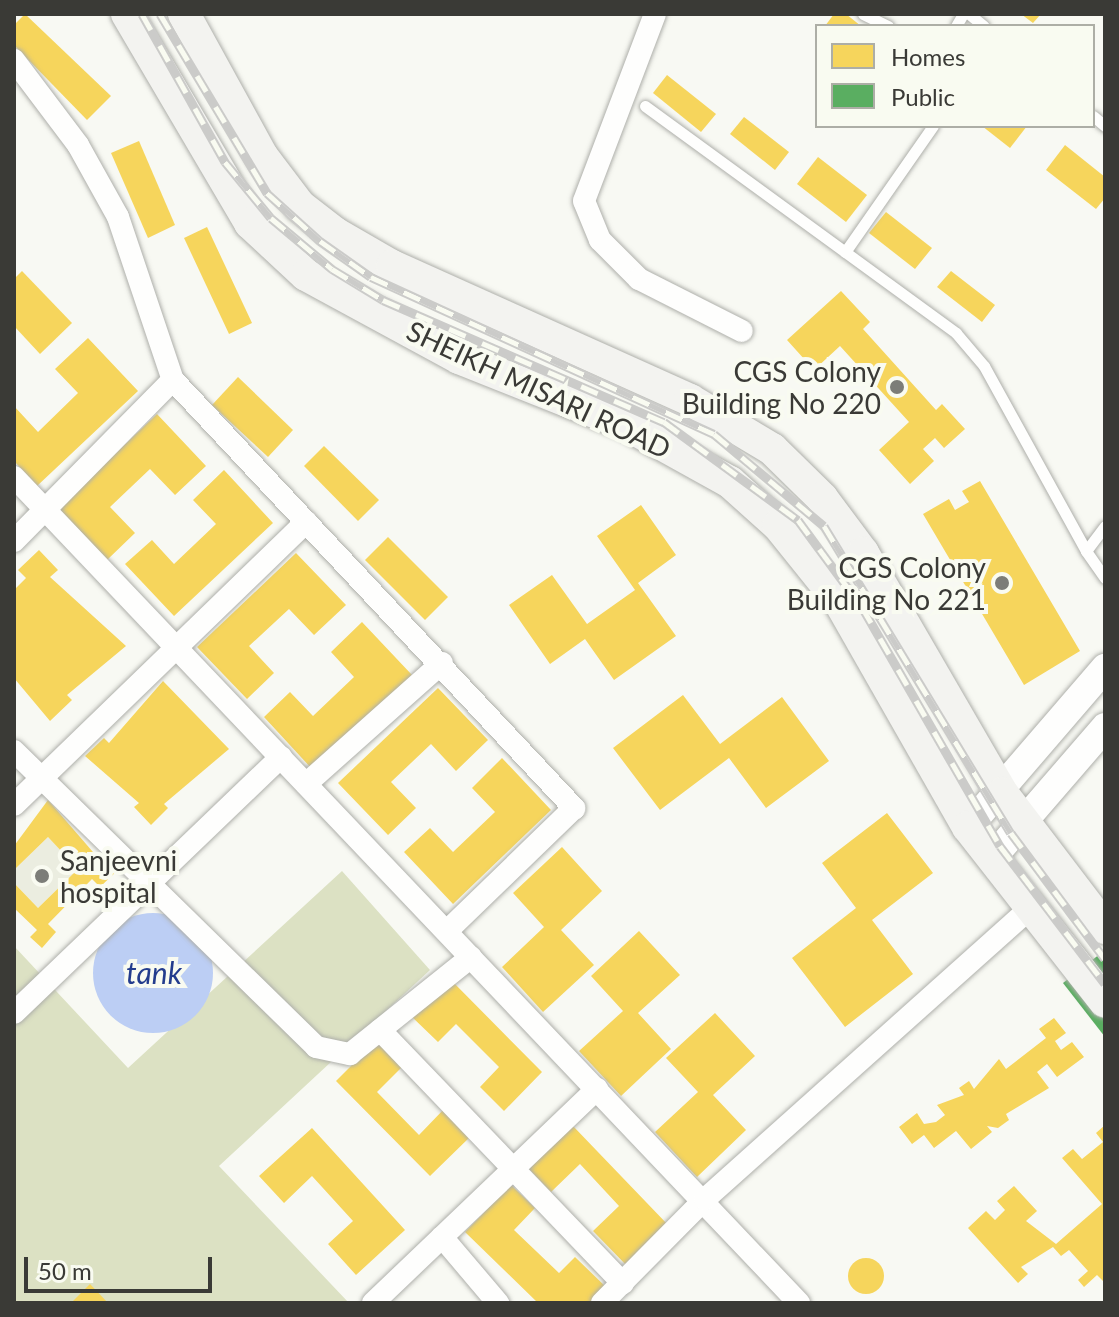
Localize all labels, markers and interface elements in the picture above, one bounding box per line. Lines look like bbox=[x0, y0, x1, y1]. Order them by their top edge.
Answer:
legend bbox=[815, 24, 1095, 128]
text: Homes bbox=[891, 42, 965, 71]
text: Public bbox=[891, 82, 955, 111]
street label: SHEIKH MISARI ROAD bbox=[402, 313, 676, 465]
place label: CGS Colony Building No 220 bbox=[682, 354, 881, 420]
marker: CGS Colony Building No 220 bbox=[888, 378, 906, 396]
place label: CGS Colony Building No 221 bbox=[787, 550, 986, 616]
marker: CGS Colony Building No 221 bbox=[993, 574, 1011, 592]
place label: Sanjeevni hospital bbox=[60, 843, 177, 909]
marker: Sanjeevni hospital bbox=[31, 865, 53, 887]
water label: tank bbox=[126, 954, 182, 990]
scale bar bbox=[28, 1241, 216, 1291]
text: 50 m bbox=[38, 1256, 92, 1285]

